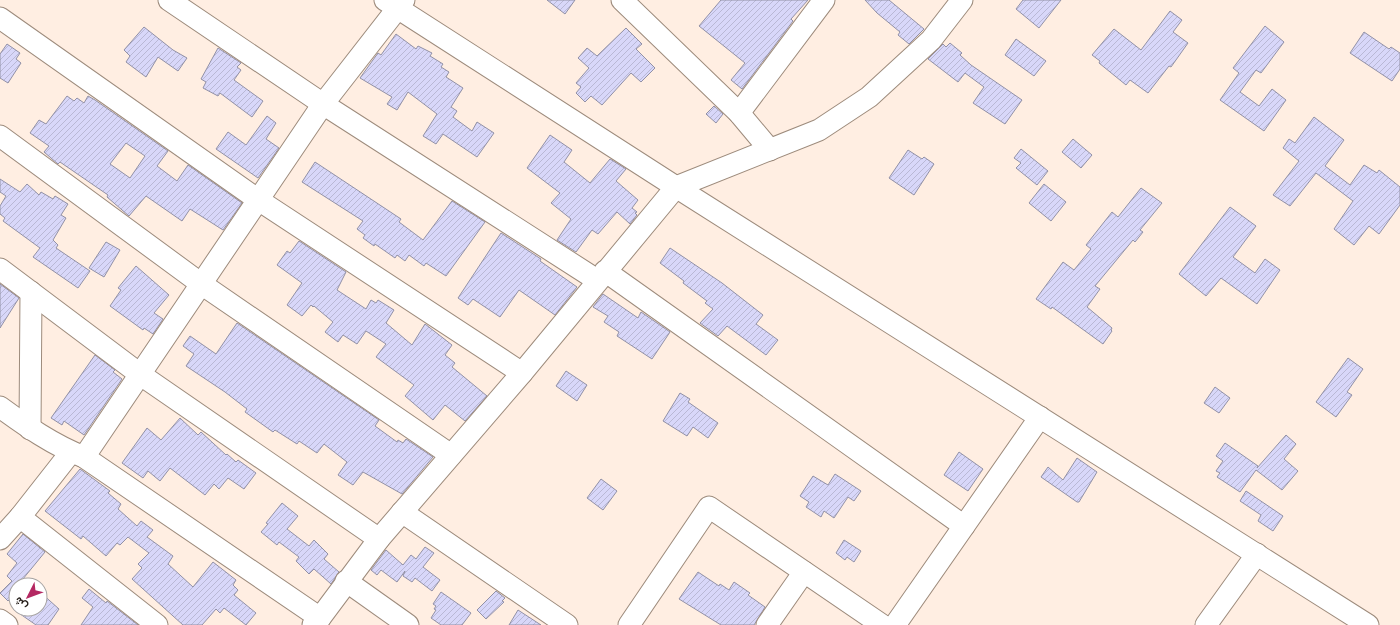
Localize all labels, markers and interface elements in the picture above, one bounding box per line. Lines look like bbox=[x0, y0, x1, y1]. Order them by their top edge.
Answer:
north arrow bbox=[8, 577, 48, 617]
text: ش bbox=[12, 594, 30, 613]

